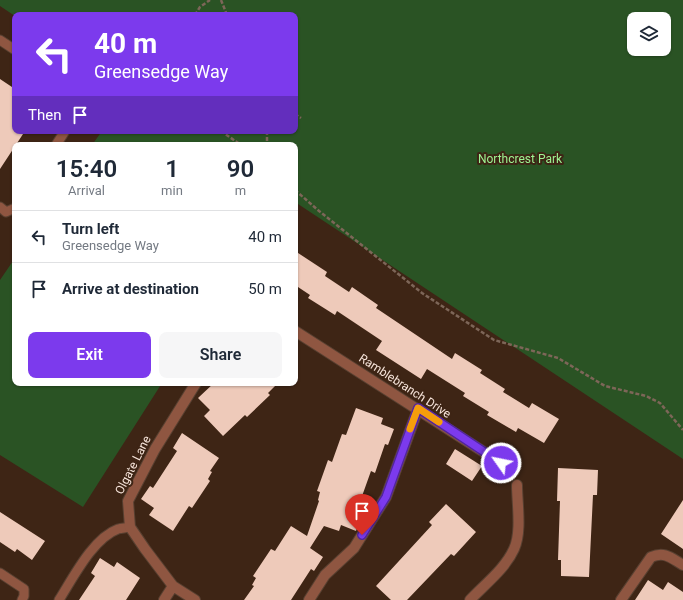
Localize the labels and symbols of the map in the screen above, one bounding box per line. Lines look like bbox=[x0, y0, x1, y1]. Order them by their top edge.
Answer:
park label: Northcrest Park bbox=[478, 152, 563, 166]
street label: Ramblebranch Drive bbox=[356, 351, 454, 421]
street label: Olgate Lane bbox=[112, 433, 154, 497]
position arrow bbox=[480, 442, 522, 484]
pin bbox=[345, 494, 379, 535]

